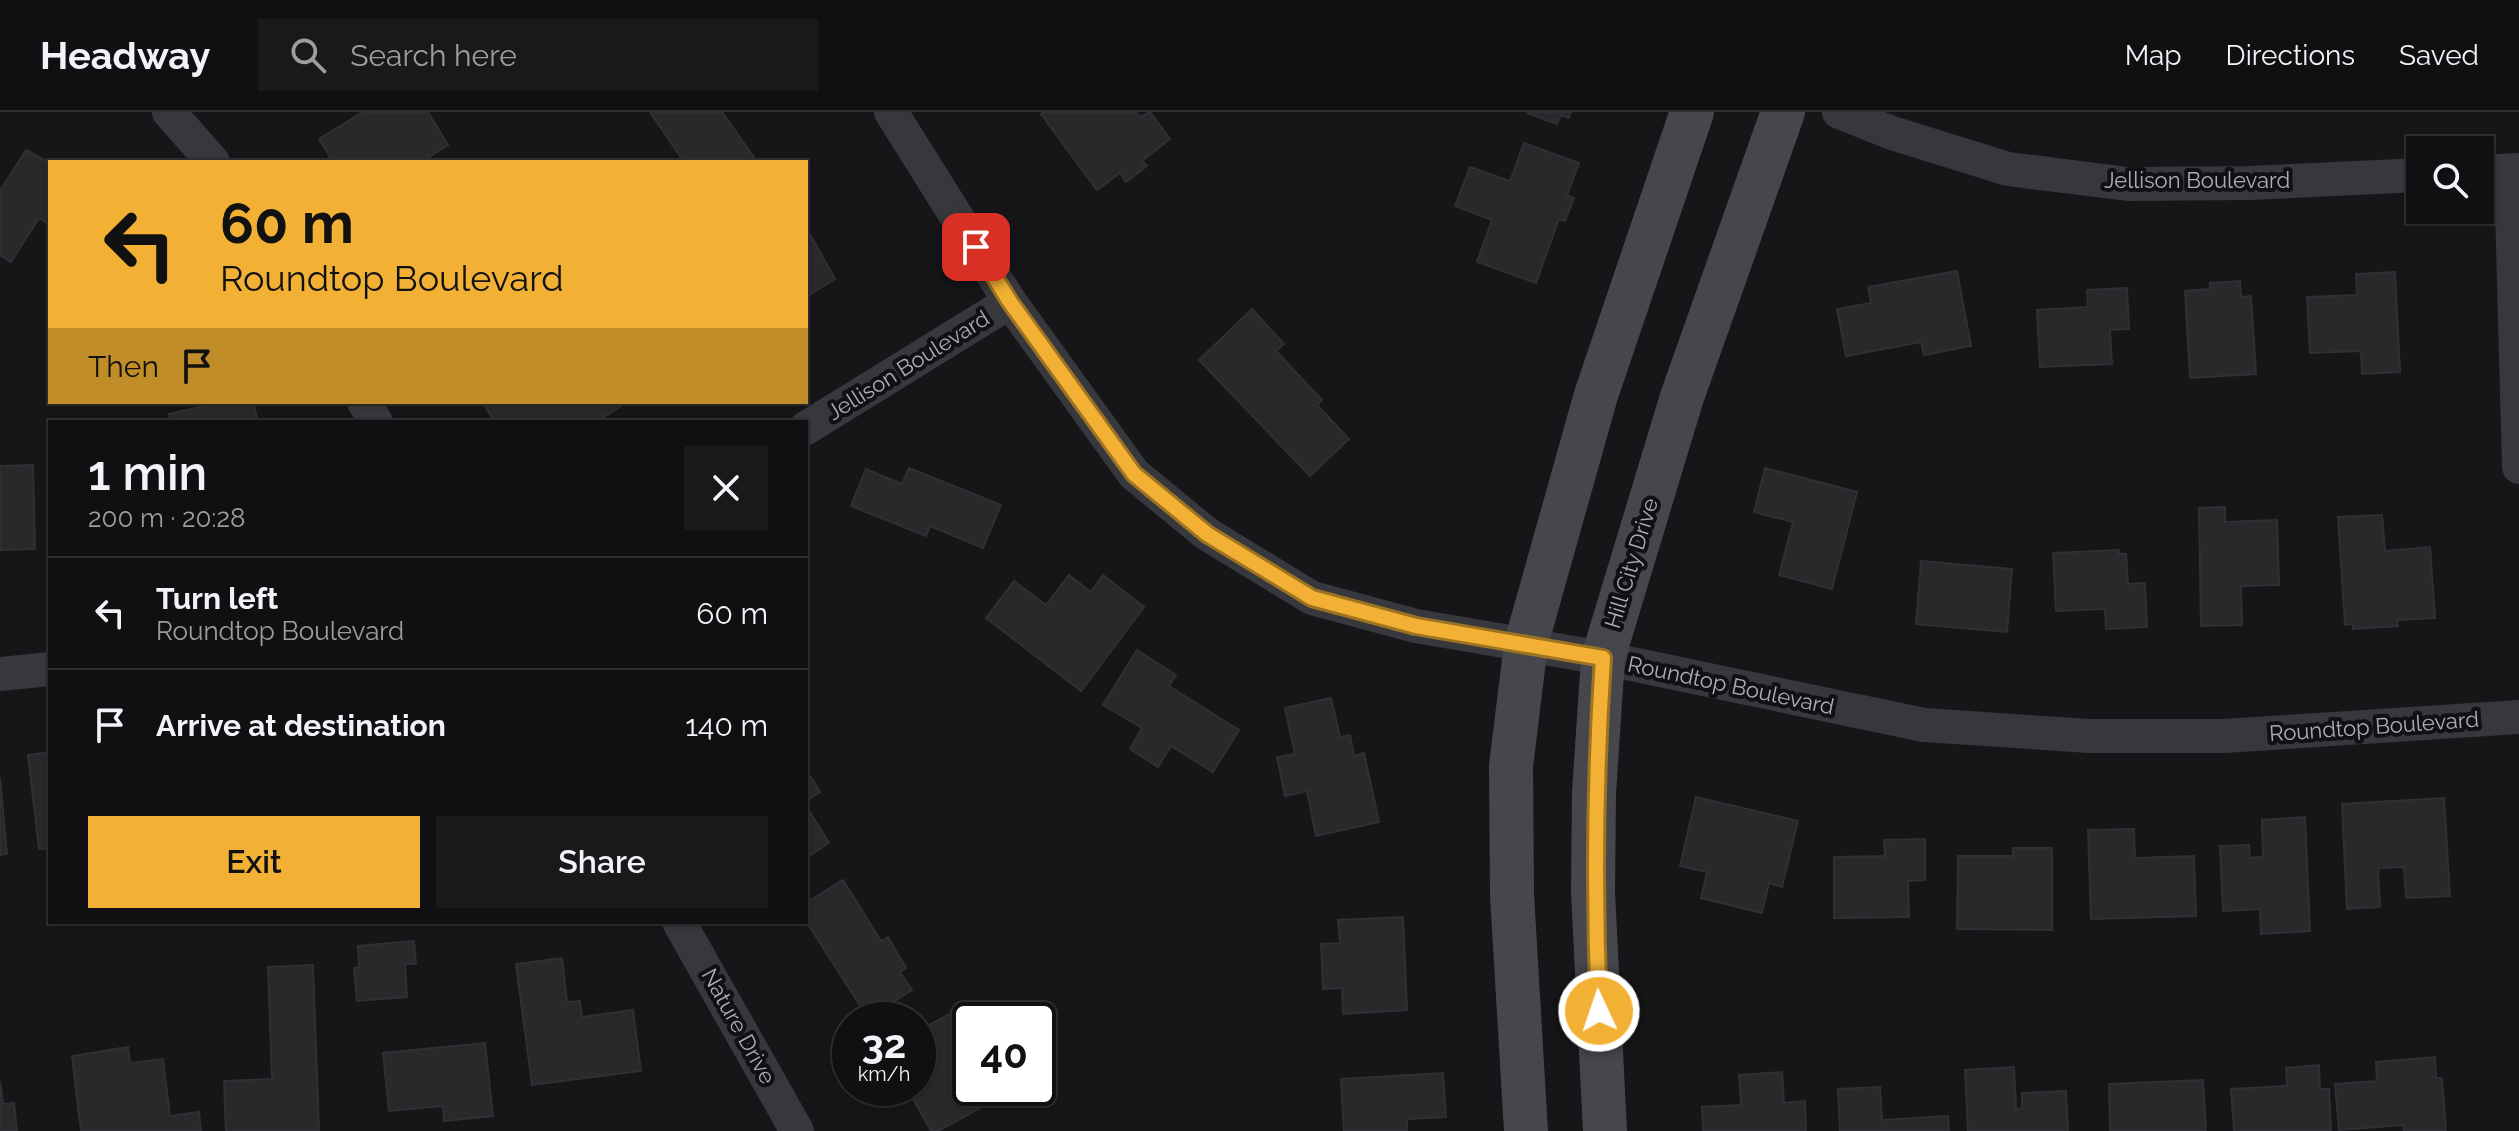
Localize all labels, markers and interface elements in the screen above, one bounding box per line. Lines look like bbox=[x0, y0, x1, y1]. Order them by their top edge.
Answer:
search box bbox=[258, 19, 818, 91]
text: Headway bbox=[40, 33, 210, 78]
icon: search bbox=[286, 33, 330, 77]
text: Search here bbox=[350, 38, 517, 73]
text: Map bbox=[2125, 39, 2182, 72]
text: Directions bbox=[2226, 39, 2355, 72]
text: Saved bbox=[2399, 39, 2479, 72]
map controls bbox=[2406, 136, 2494, 224]
button: search bbox=[2406, 136, 2494, 224]
street label: Jellison Boulevard bbox=[2104, 167, 2290, 193]
text: 60 m bbox=[220, 190, 354, 256]
icon: left bbox=[88, 192, 192, 296]
pin bbox=[942, 213, 1010, 281]
icon: arrive bbox=[954, 225, 998, 269]
text: Roundtop Boulevard bbox=[220, 257, 564, 299]
street label: Jellison Boulevard bbox=[822, 305, 994, 425]
icon: arrive bbox=[175, 344, 219, 388]
text: Then bbox=[88, 349, 159, 384]
text: 1 min bbox=[88, 445, 207, 501]
button: close bbox=[684, 446, 768, 530]
street label: Hill City Drive bbox=[1599, 495, 1663, 631]
text: 200 m · 20:28 bbox=[88, 503, 245, 533]
text: Turn left bbox=[156, 581, 278, 616]
icon: left bbox=[88, 591, 132, 635]
text: 60 m bbox=[696, 596, 768, 631]
text: Roundtop Boulevard bbox=[156, 616, 404, 646]
street label: Roundtop Boulevard bbox=[1626, 650, 1836, 720]
icon: arrive bbox=[88, 703, 132, 747]
street label: Roundtop Boulevard bbox=[2268, 706, 2480, 746]
text: Arrive at destination bbox=[156, 708, 446, 743]
text: 140 m bbox=[685, 708, 768, 743]
button: Exit bbox=[88, 816, 420, 908]
button: Share bbox=[436, 816, 768, 908]
street label: Nature Drive bbox=[697, 964, 781, 1088]
position arrow bbox=[1557, 969, 1641, 1053]
speed limit sign: 40 bbox=[952, 1002, 1056, 1106]
text: 32 bbox=[862, 1020, 906, 1067]
text: km/h bbox=[858, 1062, 910, 1086]

